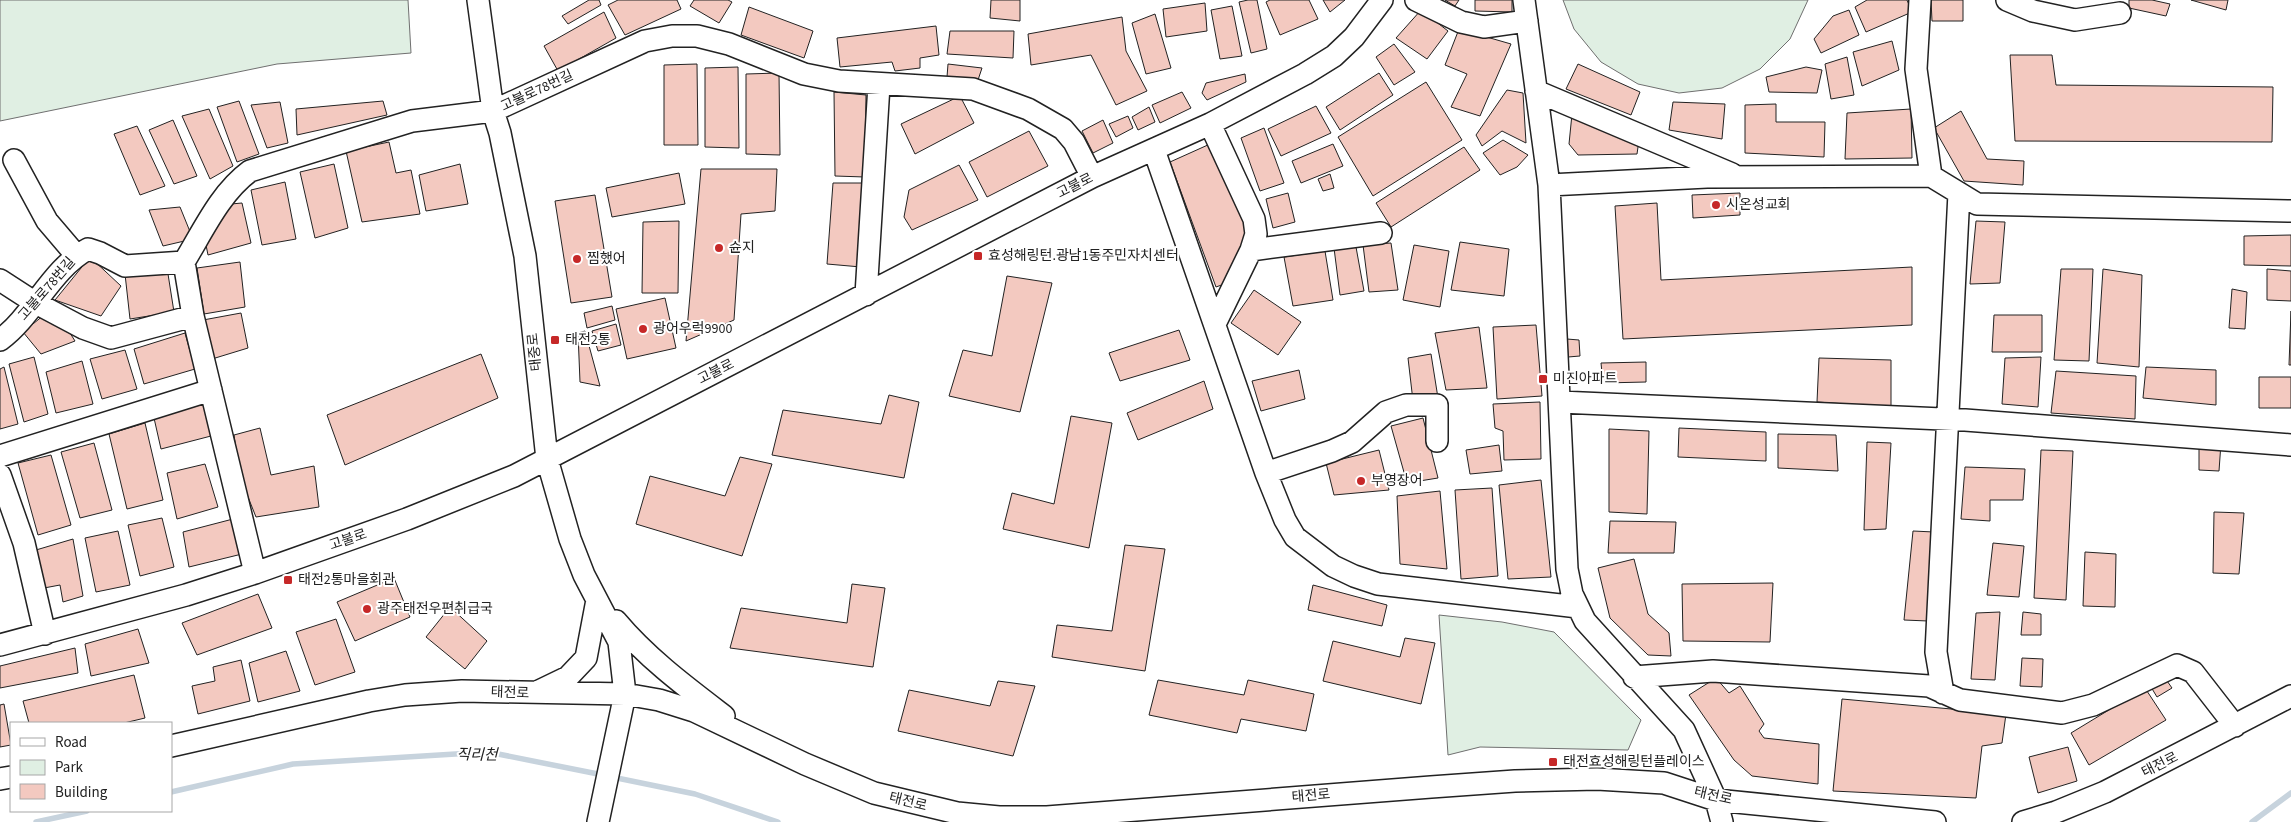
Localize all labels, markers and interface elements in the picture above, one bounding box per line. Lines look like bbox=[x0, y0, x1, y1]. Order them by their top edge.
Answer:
street label: 고불로78번길 bbox=[497, 65, 577, 117]
street label: 고불로 bbox=[1053, 168, 1097, 204]
place label: 시온성교회 bbox=[1726, 195, 1790, 215]
marker: 시온성교회 bbox=[1710, 199, 1722, 211]
place label: 슌지 bbox=[729, 238, 755, 258]
marker: 슌지 bbox=[713, 242, 725, 254]
place label: 효성해링턴.광남1동주민자치센터 bbox=[988, 246, 1179, 266]
place label: 찜했어 bbox=[587, 249, 626, 269]
marker: 효성해링턴.광남1동주민자치센터 bbox=[972, 250, 984, 262]
street label: 고불로78번길 bbox=[14, 253, 80, 325]
marker: 찜했어 bbox=[571, 253, 583, 265]
place label: 광어우럭9900 bbox=[653, 319, 732, 339]
marker: 광어우럭9900 bbox=[637, 323, 649, 335]
place label: 태전2통 bbox=[565, 330, 611, 350]
street label: 태중로 bbox=[523, 332, 547, 372]
marker: 태전2통 bbox=[549, 334, 561, 346]
street label: 고불로 bbox=[694, 354, 738, 390]
place label: 미진아파트 bbox=[1553, 369, 1618, 389]
marker: 미진아파트 bbox=[1537, 373, 1549, 385]
place label: 부영장어 bbox=[1371, 471, 1423, 491]
marker: 부영장어 bbox=[1355, 475, 1367, 487]
street label: 고불로 bbox=[326, 524, 370, 556]
place label: 태전2통마을회관 bbox=[298, 570, 395, 590]
marker: 태전2통마을회관 bbox=[282, 574, 294, 586]
place label: 광주태전우편취급국 bbox=[377, 599, 493, 619]
marker: 광주태전우편취급국 bbox=[361, 603, 373, 615]
street label: 태전로 bbox=[490, 682, 530, 704]
legend bbox=[10, 722, 172, 812]
text: Road bbox=[55, 732, 87, 753]
water label: 직리천 bbox=[456, 744, 500, 766]
street label: 태전로 bbox=[2138, 747, 2182, 783]
place label: 태전효성해링턴플레이스 bbox=[1563, 752, 1705, 772]
marker: 태전효성해링턴플레이스 bbox=[1547, 756, 1559, 768]
text: Park bbox=[55, 757, 84, 778]
text: Building bbox=[55, 782, 108, 803]
street label: 태전로 bbox=[1692, 782, 1734, 810]
street label: 태전로 bbox=[1291, 784, 1331, 808]
street label: 태전로 bbox=[887, 788, 929, 816]

